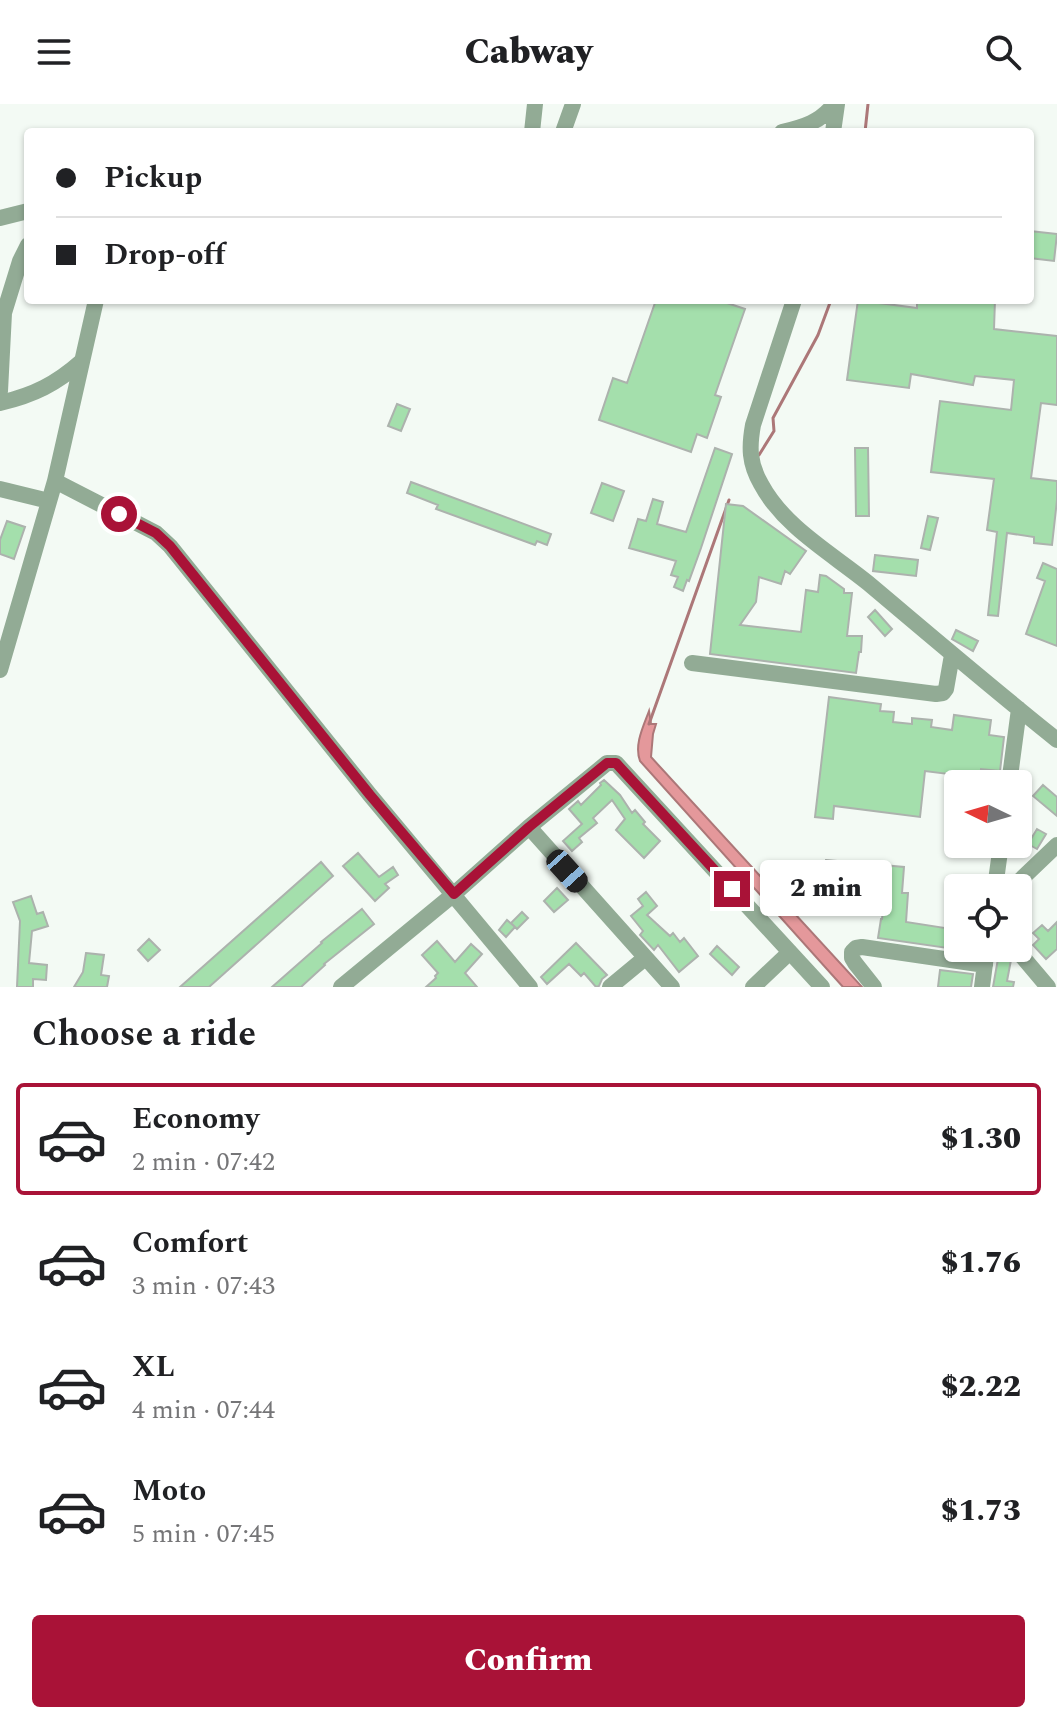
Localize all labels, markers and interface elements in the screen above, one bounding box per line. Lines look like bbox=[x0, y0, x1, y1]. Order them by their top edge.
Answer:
text: Cabway bbox=[465, 25, 592, 80]
icon: menu bbox=[32, 30, 76, 74]
icon: search bbox=[981, 30, 1025, 74]
text: Pickup bbox=[104, 155, 202, 201]
text: Drop-off bbox=[104, 232, 225, 278]
route start bbox=[101, 496, 137, 532]
north arrow bbox=[944, 770, 1032, 858]
map controls bbox=[944, 770, 1032, 962]
car bbox=[542, 845, 592, 897]
callout: 2 min bbox=[760, 861, 892, 917]
text: 2 min bbox=[790, 868, 862, 908]
route end bbox=[714, 871, 750, 907]
button: locate bbox=[944, 874, 1032, 962]
text: Choose a ride bbox=[32, 1007, 256, 1062]
text: Economy bbox=[132, 1096, 259, 1142]
icon: car bbox=[36, 1103, 108, 1175]
text: $1.30 bbox=[941, 1116, 1021, 1162]
text: 2 min · 07:42 bbox=[132, 1142, 275, 1182]
text: Comfort bbox=[132, 1220, 248, 1266]
icon: car bbox=[36, 1227, 108, 1299]
text: $1.76 bbox=[941, 1240, 1021, 1286]
text: 3 min · 07:43 bbox=[132, 1266, 275, 1306]
text: XL bbox=[132, 1344, 175, 1390]
icon: car bbox=[36, 1351, 108, 1423]
text: $2.22 bbox=[941, 1364, 1021, 1410]
text: 4 min · 07:44 bbox=[132, 1390, 275, 1430]
text: Moto bbox=[132, 1468, 206, 1514]
icon: car bbox=[36, 1475, 108, 1547]
text: $1.73 bbox=[941, 1488, 1021, 1534]
text: 5 min · 07:45 bbox=[132, 1514, 275, 1554]
button: Confirm bbox=[32, 1615, 1025, 1707]

